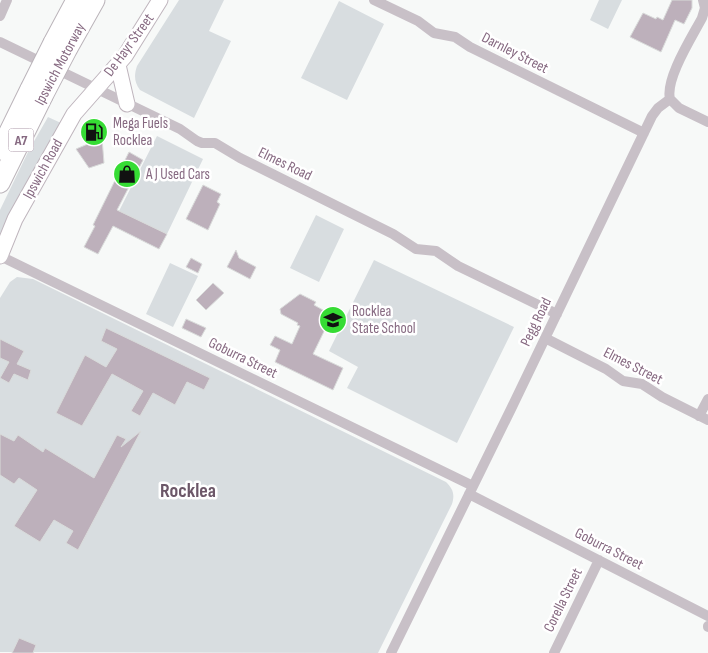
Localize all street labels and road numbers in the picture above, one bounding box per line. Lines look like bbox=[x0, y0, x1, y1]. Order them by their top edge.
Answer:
street label: De Hayr Street bbox=[100, 9, 158, 80]
street label: Ipswich Motorway bbox=[30, 19, 90, 108]
street label: Darnley Street bbox=[478, 28, 552, 78]
road number: A7 bbox=[8, 128, 34, 152]
street label: Ipswich Road bbox=[19, 136, 67, 202]
street label: Elmes Road bbox=[255, 143, 315, 185]
street label: Pegg Road bbox=[516, 295, 556, 349]
street label: Goburra Street bbox=[205, 333, 281, 383]
street label: Elmes Street bbox=[600, 343, 666, 389]
street label: Goburra Street bbox=[572, 524, 647, 575]
street label: Corella Street bbox=[539, 565, 587, 635]

